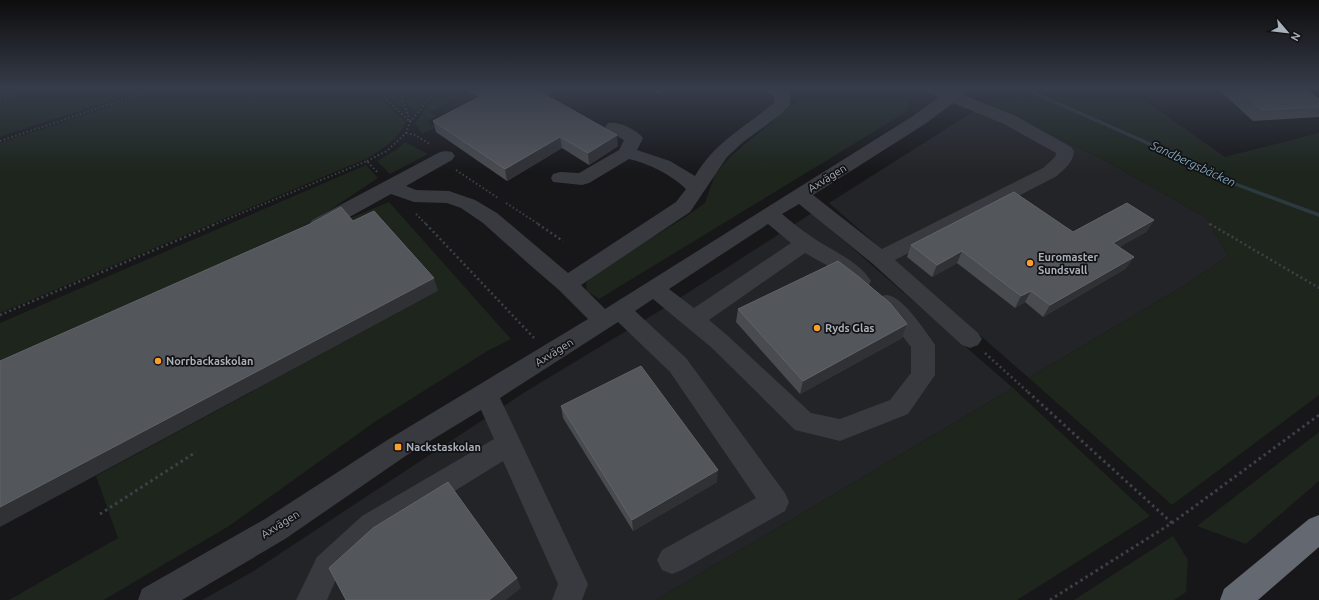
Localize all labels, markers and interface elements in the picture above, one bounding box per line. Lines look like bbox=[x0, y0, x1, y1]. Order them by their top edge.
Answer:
north arrow bbox=[1267, 12, 1307, 52]
text: N bbox=[1289, 30, 1303, 43]
water label: Sandbergsbäcken bbox=[1148, 138, 1238, 189]
street label: Axvägen bbox=[806, 162, 848, 194]
place label: Euromaster Sundsvall bbox=[1038, 251, 1099, 276]
marker: Euromaster Sundsvall bbox=[1025, 258, 1035, 268]
place label: Ryds Glas bbox=[825, 322, 875, 334]
marker: Ryds Glas bbox=[812, 323, 822, 333]
street label: Axvägen bbox=[533, 336, 575, 368]
place label: Norrbackaskolan bbox=[166, 355, 253, 367]
marker: Norrbackaskolan bbox=[153, 356, 163, 366]
place label: Nackstaskolan bbox=[406, 441, 481, 453]
marker: Nackstaskolan bbox=[393, 442, 403, 452]
street label: Axvägen bbox=[259, 508, 301, 540]

